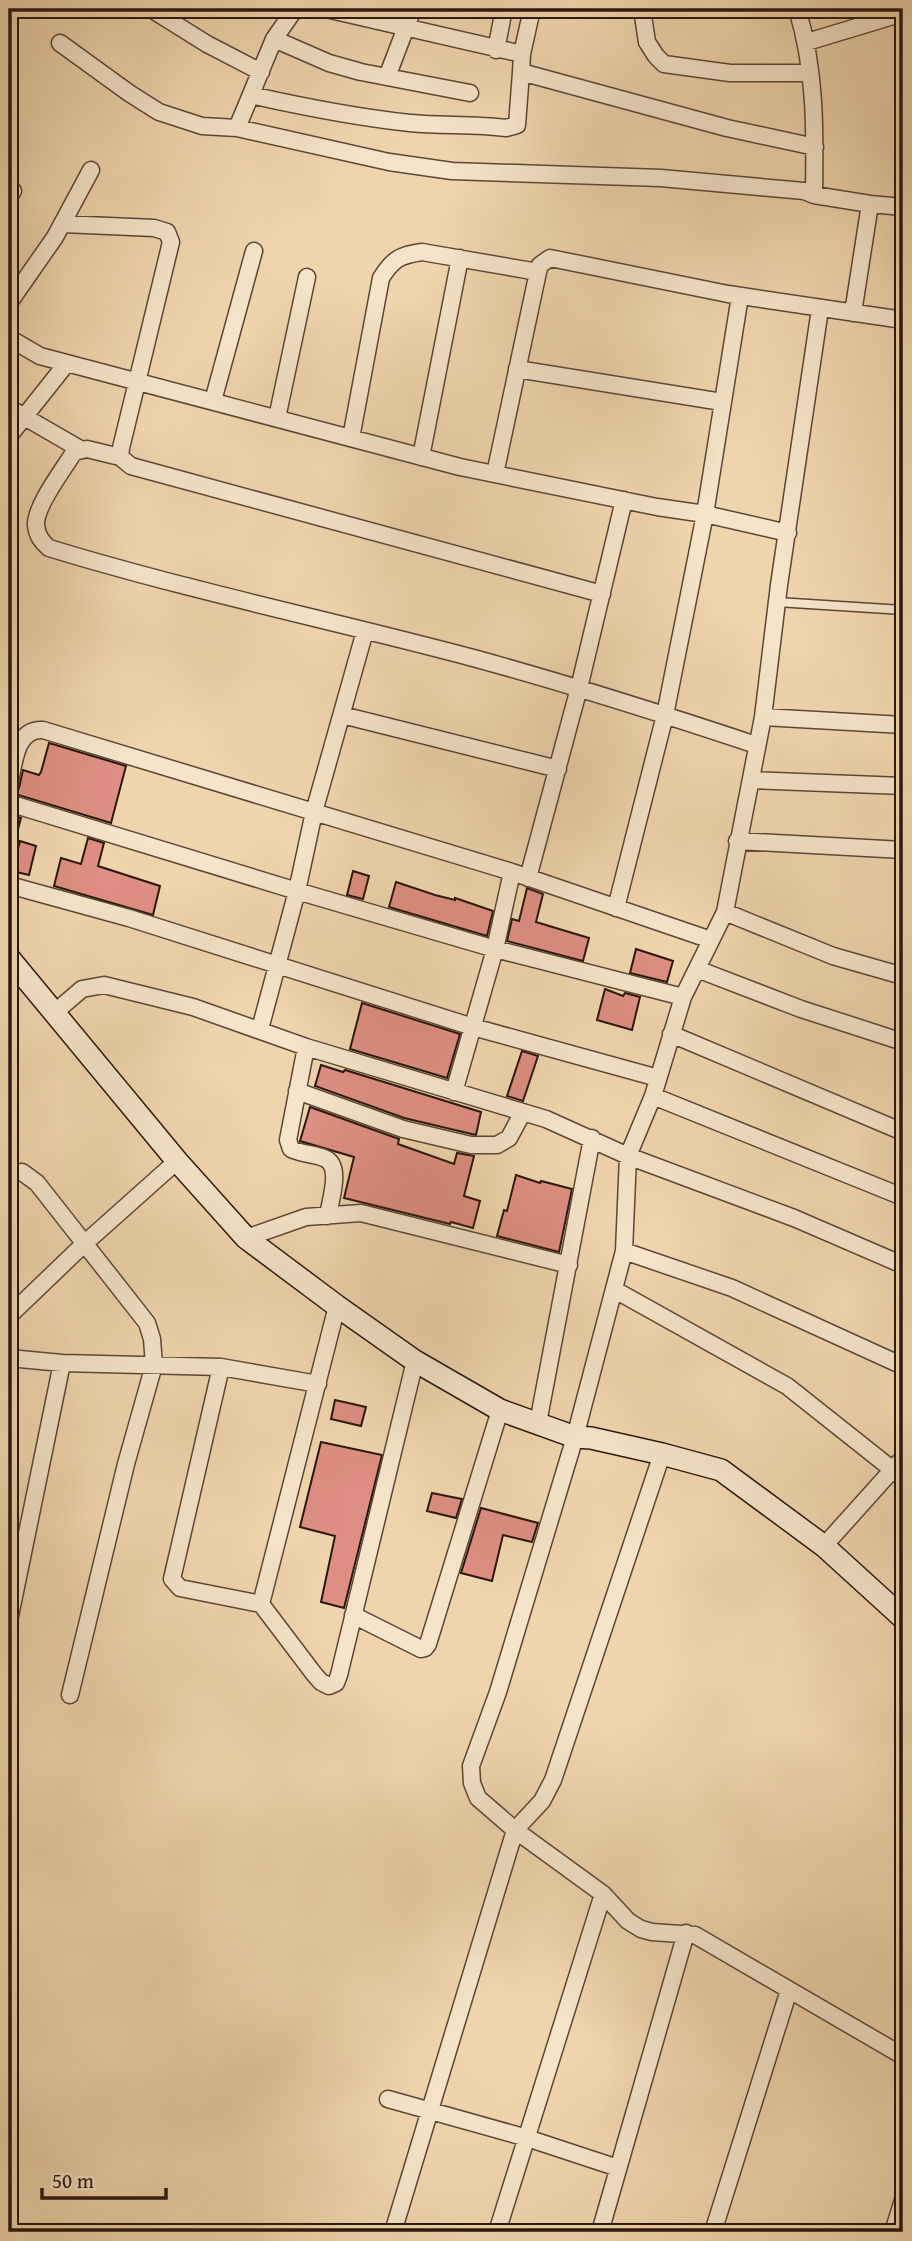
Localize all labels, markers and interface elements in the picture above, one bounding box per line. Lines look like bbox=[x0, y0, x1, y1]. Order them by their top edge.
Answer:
scale bar bbox=[42, 2157, 166, 2201]
text: 50 m bbox=[52, 2165, 94, 2196]

